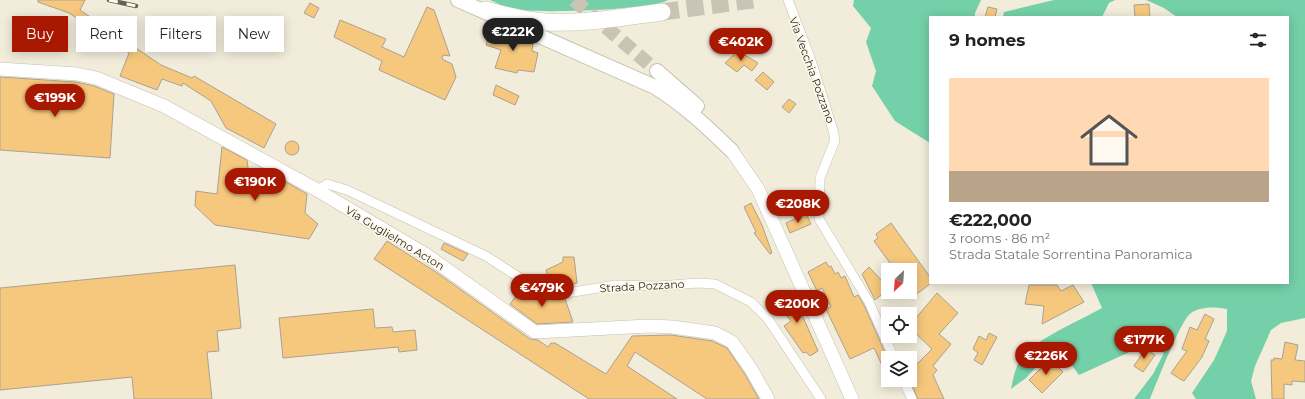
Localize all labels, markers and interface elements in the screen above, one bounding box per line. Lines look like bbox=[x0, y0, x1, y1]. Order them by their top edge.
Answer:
street label: Via Vecchia Pozzano bbox=[786, 15, 838, 125]
chip: Buy bbox=[12, 16, 68, 52]
chip: Rent bbox=[76, 16, 137, 52]
chip: Filters bbox=[145, 16, 216, 52]
chip: New bbox=[224, 16, 284, 52]
pin: €222K bbox=[485, 18, 541, 52]
text: €222K bbox=[491, 23, 535, 39]
pin: €402K bbox=[713, 28, 769, 62]
icon: filters bbox=[1247, 29, 1269, 51]
text: 9 homes bbox=[949, 30, 1025, 50]
text: €402K bbox=[718, 33, 764, 49]
pin: €199K bbox=[27, 84, 83, 118]
text: €199K bbox=[34, 89, 76, 105]
icon: home bbox=[1073, 104, 1145, 176]
pin: €190K bbox=[227, 168, 283, 202]
text: €190K bbox=[234, 173, 276, 189]
pin: €208K bbox=[770, 190, 826, 224]
text: €208K bbox=[775, 195, 821, 211]
street label: Via Guglielmo Acton bbox=[343, 203, 447, 273]
text: €222,000 bbox=[949, 210, 1032, 230]
text: 3 rooms · 86 m² bbox=[949, 230, 1050, 246]
text: Strada Statale Sorrentina Panoramica bbox=[949, 246, 1193, 262]
north arrow bbox=[881, 263, 917, 299]
map controls bbox=[881, 263, 917, 387]
pin: €479K bbox=[514, 274, 570, 308]
street label: Strada Pozzano bbox=[599, 277, 685, 295]
text: €479K bbox=[520, 279, 564, 295]
pin: €200K bbox=[769, 290, 825, 324]
text: €200K bbox=[774, 295, 820, 311]
button: locate bbox=[881, 307, 917, 343]
pin: €177K bbox=[1116, 326, 1172, 360]
text: €177K bbox=[1123, 331, 1165, 347]
pin: €226K bbox=[1018, 342, 1074, 376]
text: €226K bbox=[1024, 347, 1068, 363]
button: layers bbox=[881, 351, 917, 387]

